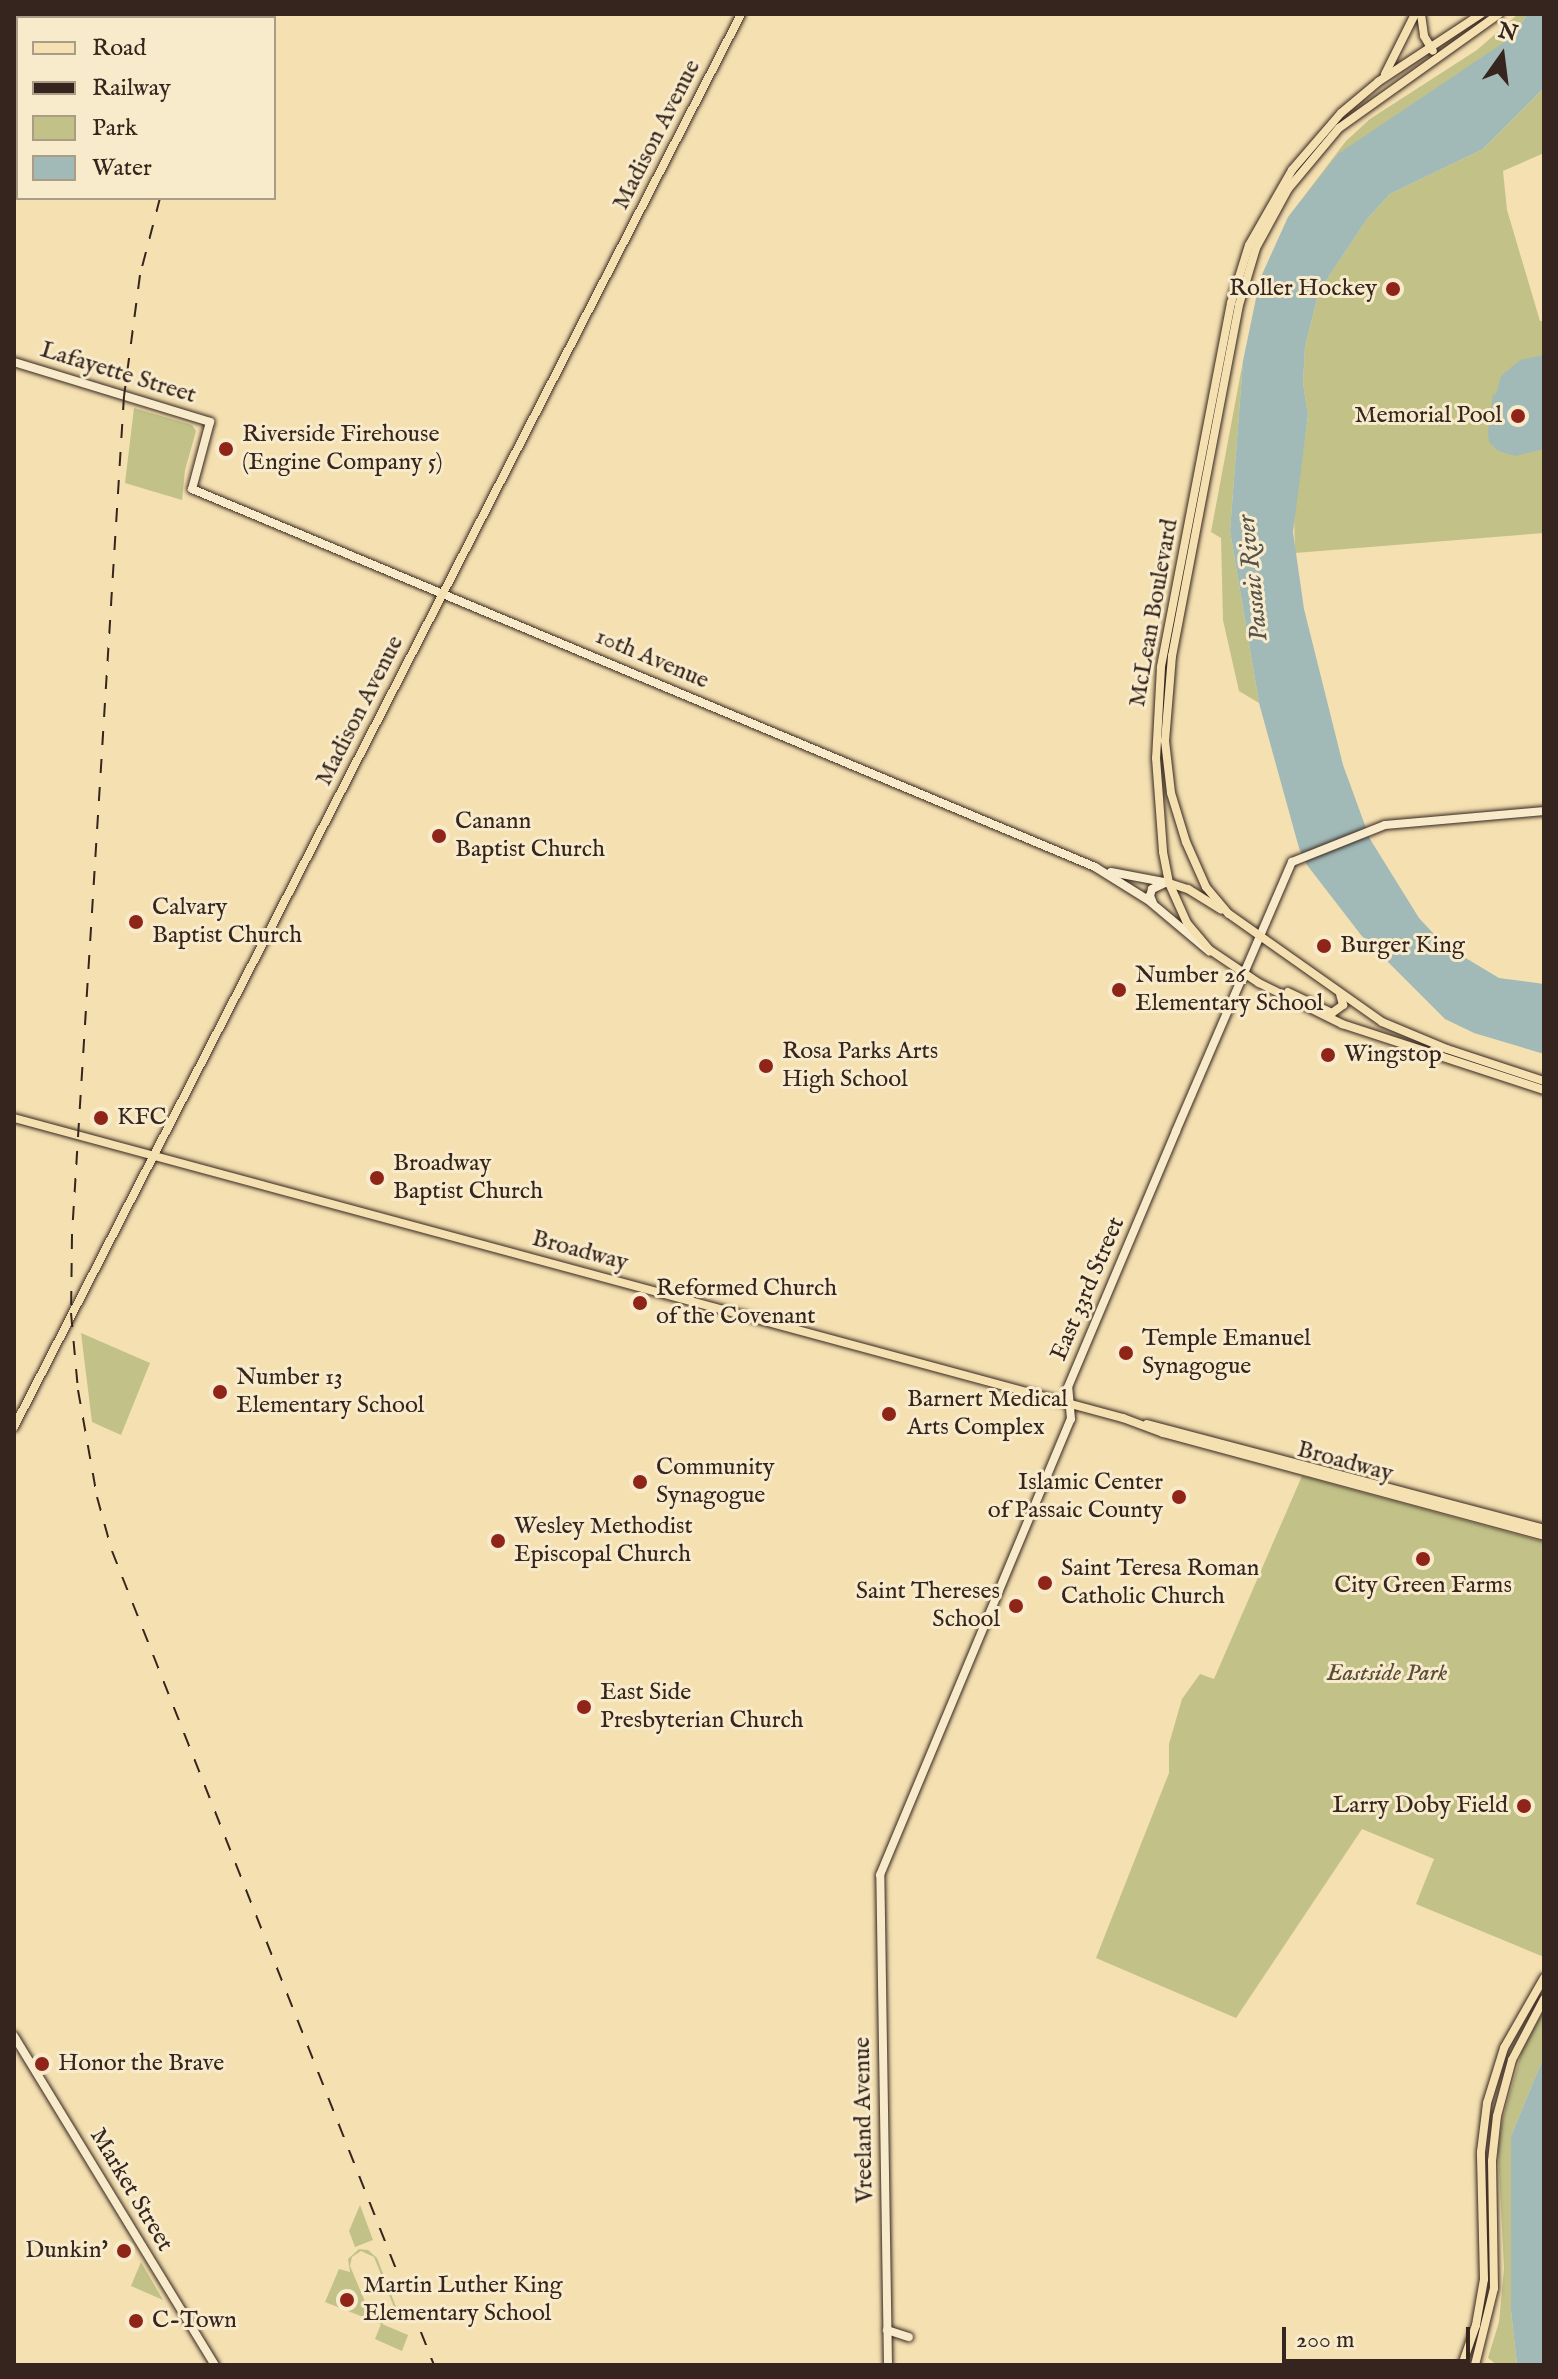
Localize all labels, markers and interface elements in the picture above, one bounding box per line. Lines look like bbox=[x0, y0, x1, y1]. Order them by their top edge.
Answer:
legend bbox=[16, 16, 276, 200]
north arrow bbox=[1462, 16, 1542, 96]
text: N bbox=[1495, 17, 1520, 49]
text: Road bbox=[92, 33, 146, 64]
street label: Madison Avenue bbox=[607, 55, 707, 215]
text: Railway bbox=[92, 73, 171, 104]
text: Park bbox=[92, 113, 138, 144]
text: Water bbox=[92, 153, 152, 184]
place label: Roller Hockey bbox=[1229, 275, 1377, 303]
marker: Roller Hockey bbox=[1384, 280, 1402, 298]
street label: Lafayette Street bbox=[37, 336, 199, 410]
place label: Memorial Pool bbox=[1354, 402, 1502, 430]
marker: Memorial Pool bbox=[1509, 407, 1527, 425]
place label: Riverside Firehouse (Engine Company 5) bbox=[242, 421, 443, 477]
marker: Riverside Firehouse (Engine Company 5) bbox=[217, 440, 235, 458]
water label: Passaic River bbox=[1231, 513, 1275, 643]
street label: McLean Boulevard bbox=[1123, 517, 1185, 709]
street label: 10th Avenue bbox=[591, 622, 713, 696]
street label: Madison Avenue bbox=[310, 631, 410, 791]
place label: Canann Baptist Church bbox=[455, 808, 605, 864]
marker: Canann Baptist Church bbox=[430, 827, 448, 845]
place label: Calvary Baptist Church bbox=[152, 894, 302, 950]
marker: Calvary Baptist Church bbox=[127, 913, 145, 931]
place label: Burger King bbox=[1340, 932, 1465, 960]
marker: Burger King bbox=[1315, 937, 1333, 955]
place label: Number 26 Elementary School bbox=[1135, 962, 1323, 1018]
marker: Number 26 Elementary School bbox=[1110, 981, 1128, 999]
place label: Rosa Parks Arts High School bbox=[782, 1038, 938, 1094]
place label: Wingstop bbox=[1344, 1041, 1442, 1069]
marker: Wingstop bbox=[1319, 1046, 1337, 1064]
marker: Rosa Parks Arts High School bbox=[757, 1057, 775, 1075]
place label: KFC bbox=[117, 1104, 167, 1132]
marker: KFC bbox=[92, 1109, 110, 1127]
place label: Broadway Baptist Church bbox=[393, 1150, 543, 1206]
marker: Broadway Baptist Church bbox=[368, 1169, 386, 1187]
street label: East 33rd Street bbox=[1045, 1213, 1131, 1365]
street label: Broadway bbox=[529, 1224, 631, 1278]
place label: Reformed Church of the Covenant bbox=[656, 1275, 837, 1331]
marker: Reformed Church of the Covenant bbox=[631, 1294, 649, 1312]
place label: Temple Emanuel Synagogue bbox=[1142, 1325, 1311, 1381]
marker: Temple Emanuel Synagogue bbox=[1117, 1344, 1135, 1362]
place label: Number 13 Elementary School bbox=[236, 1364, 424, 1420]
marker: Number 13 Elementary School bbox=[211, 1383, 229, 1401]
place label: Barnert Medical Arts Complex bbox=[907, 1386, 1068, 1442]
marker: Barnert Medical Arts Complex bbox=[878, 1403, 900, 1425]
street label: Broadway bbox=[1294, 1435, 1396, 1489]
place label: Community Synagogue bbox=[656, 1454, 775, 1510]
place label: Islamic Center of Passaic County bbox=[988, 1469, 1163, 1525]
marker: Community Synagogue bbox=[631, 1473, 649, 1491]
marker: Islamic Center of Passaic County bbox=[1170, 1488, 1188, 1506]
place label: Wesley Methodist Episcopal Church bbox=[514, 1513, 693, 1569]
marker: Wesley Methodist Episcopal Church bbox=[489, 1532, 507, 1550]
marker: City Green Farms bbox=[1414, 1550, 1432, 1568]
place label: Saint Teresa Roman Catholic Church bbox=[1061, 1555, 1259, 1611]
place label: City Green Farms bbox=[1334, 1572, 1512, 1600]
marker: Saint Teresa Roman Catholic Church bbox=[1036, 1574, 1054, 1592]
place label: Saint Thereses School bbox=[856, 1578, 1000, 1634]
marker: Saint Thereses School bbox=[1007, 1597, 1025, 1615]
park label: Eastside Park bbox=[1327, 1660, 1447, 1688]
place label: East Side Presbyterian Church bbox=[600, 1679, 804, 1735]
marker: East Side Presbyterian Church bbox=[575, 1698, 593, 1716]
place label: Larry Doby Field bbox=[1332, 1792, 1508, 1820]
marker: Larry Doby Field bbox=[1515, 1797, 1533, 1815]
street label: Vreeland Avenue bbox=[848, 2037, 880, 2203]
place label: Honor the Brave bbox=[58, 2050, 224, 2078]
marker: Honor the Brave bbox=[33, 2055, 51, 2073]
street label: Market Street bbox=[83, 2123, 179, 2257]
place label: Dunkin' bbox=[25, 2237, 108, 2265]
marker: Dunkin' bbox=[115, 2242, 133, 2260]
place label: Martin Luther King Elementary School bbox=[363, 2272, 563, 2328]
marker: Martin Luther King Elementary School bbox=[338, 2291, 356, 2309]
place label: C-Town bbox=[152, 2307, 237, 2335]
scale bar bbox=[1286, 2311, 1474, 2361]
marker: C-Town bbox=[127, 2312, 145, 2330]
text: 200 m bbox=[1296, 2325, 1355, 2356]

